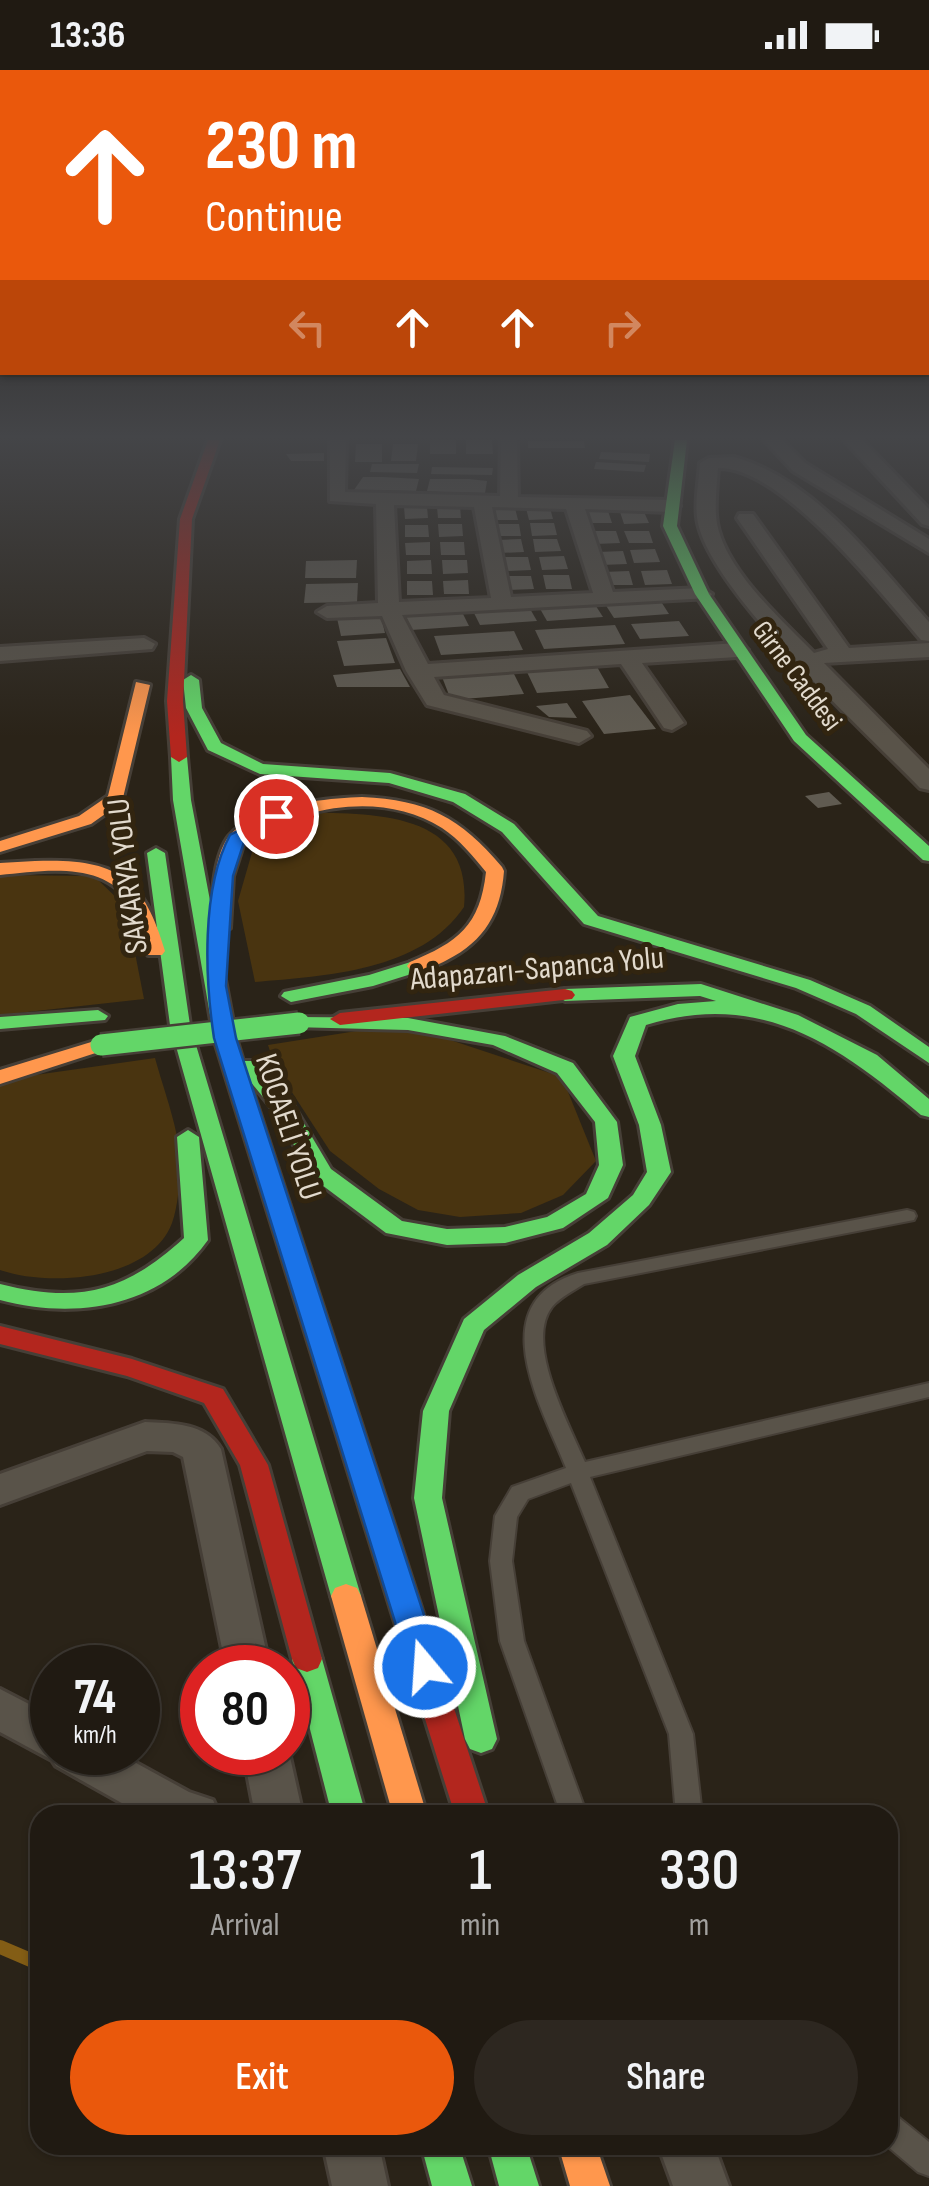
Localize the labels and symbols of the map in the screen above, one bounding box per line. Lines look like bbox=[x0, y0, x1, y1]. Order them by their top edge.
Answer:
street label: Girne Caddesi bbox=[745, 615, 849, 737]
pin bbox=[234, 774, 319, 859]
street label: SAKARYA YOLU bbox=[99, 796, 157, 956]
street label: Adapazarı-Sapanca Yolu bbox=[408, 938, 665, 1000]
street label: KOCAELİ YOLU bbox=[246, 1049, 330, 1205]
position arrow bbox=[373, 1615, 477, 1719]
speed limit sign: 80 bbox=[180, 1645, 310, 1775]

